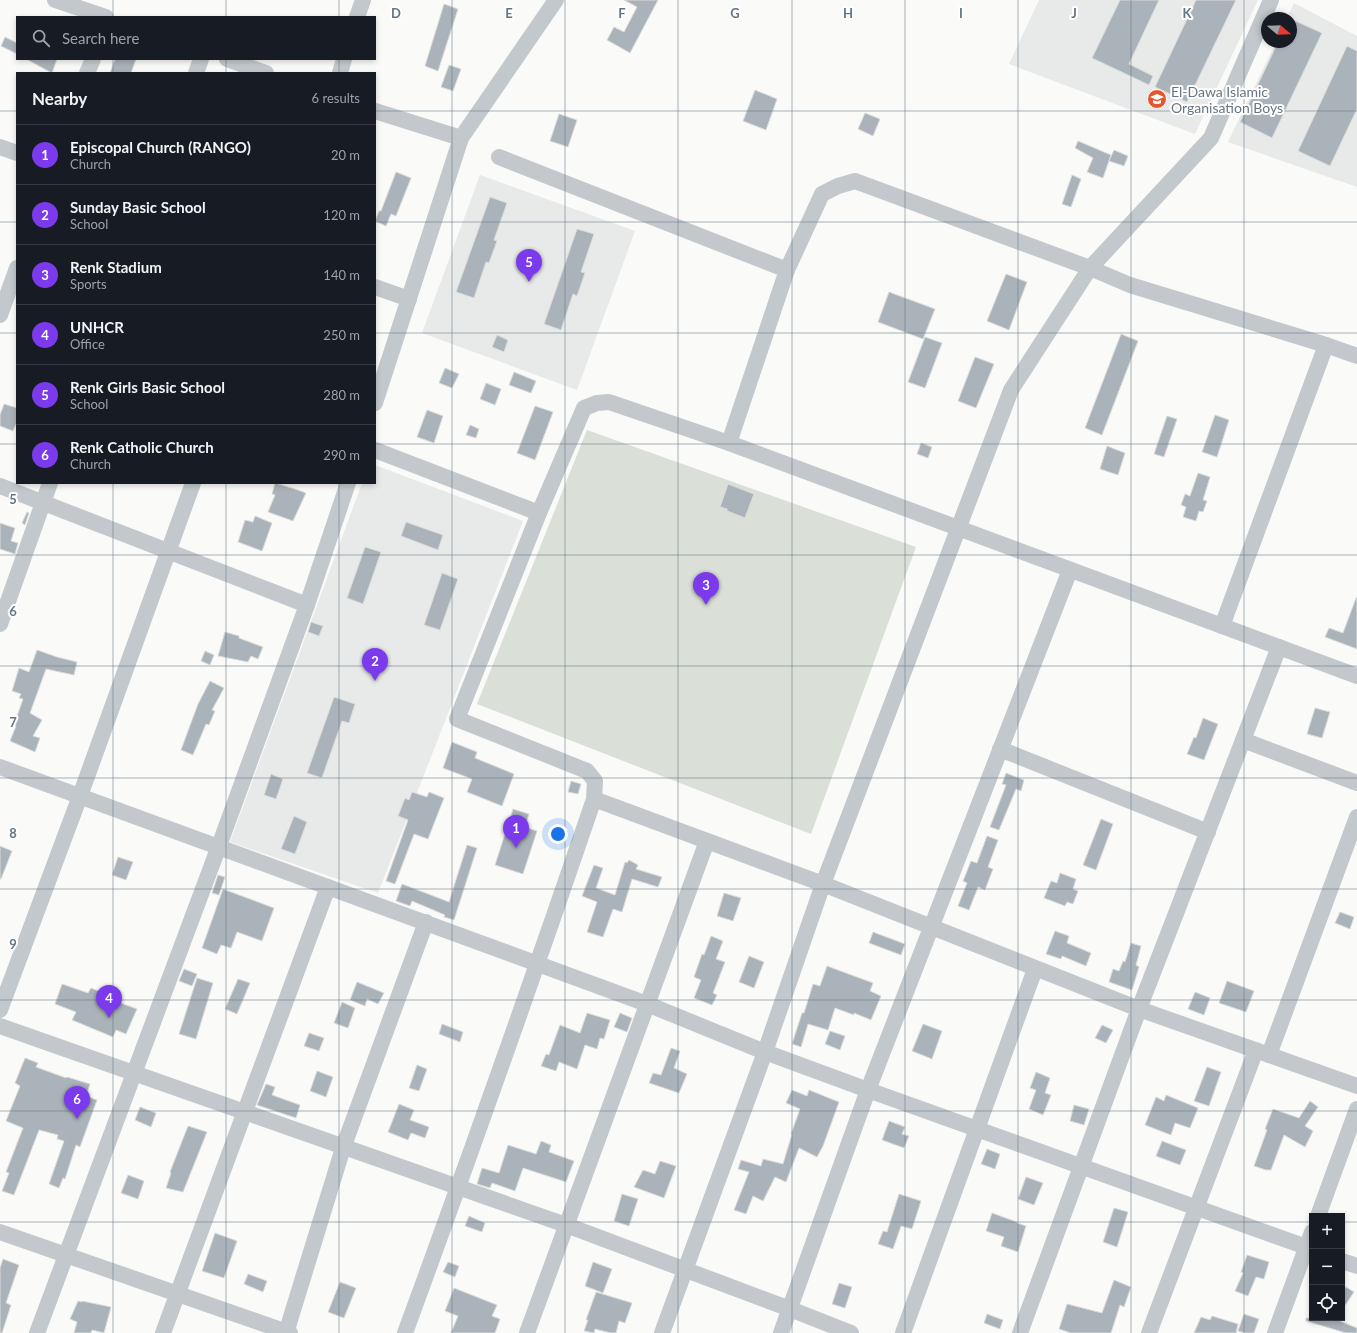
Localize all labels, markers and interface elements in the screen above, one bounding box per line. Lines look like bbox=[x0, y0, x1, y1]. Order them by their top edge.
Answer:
text: D bbox=[391, 5, 401, 21]
text: E bbox=[505, 5, 513, 21]
text: F bbox=[618, 5, 626, 21]
text: G bbox=[730, 5, 740, 21]
text: H bbox=[843, 5, 853, 21]
text: I bbox=[959, 5, 963, 21]
text: J bbox=[1071, 5, 1077, 21]
text: K bbox=[1183, 5, 1193, 21]
north arrow bbox=[1261, 12, 1297, 48]
search box bbox=[16, 16, 376, 60]
icon: search bbox=[30, 27, 52, 49]
text: Search here bbox=[62, 29, 139, 47]
place label: El-Dawa Islamic Organisation Boys bbox=[1171, 83, 1283, 116]
text: Nearby bbox=[32, 88, 87, 109]
school or university icon: El-Dawa Islamic Organisation Boys bbox=[1146, 88, 1168, 110]
text: 6 results bbox=[312, 90, 360, 106]
text: Episcopal Church (RANGO) bbox=[70, 138, 251, 156]
text: 1 bbox=[41, 147, 49, 163]
text: 20 m bbox=[331, 147, 360, 163]
text: Church bbox=[70, 156, 111, 172]
text: Sunday Basic School bbox=[70, 198, 206, 216]
text: 2 bbox=[41, 207, 49, 223]
text: 120 m bbox=[323, 207, 360, 223]
text: School bbox=[70, 216, 108, 232]
pin: 5 bbox=[516, 249, 542, 282]
text: Renk Stadium bbox=[70, 258, 162, 276]
text: 3 bbox=[41, 267, 49, 283]
text: 140 m bbox=[323, 267, 360, 283]
text: Sports bbox=[70, 276, 107, 292]
text: UNHCR bbox=[70, 318, 124, 336]
text: 4 bbox=[41, 327, 49, 343]
text: 250 m bbox=[323, 327, 360, 343]
text: Office bbox=[70, 336, 105, 352]
text: Renk Girls Basic School bbox=[70, 378, 225, 396]
text: 5 bbox=[41, 387, 49, 403]
text: 280 m bbox=[323, 387, 360, 403]
text: School bbox=[70, 396, 108, 412]
text: Renk Catholic Church bbox=[70, 438, 214, 456]
text: 6 bbox=[41, 447, 49, 463]
text: 290 m bbox=[323, 447, 360, 463]
text: Church bbox=[70, 456, 111, 472]
text: 5 bbox=[9, 491, 17, 507]
pin: 3 bbox=[693, 572, 719, 605]
text: 6 bbox=[9, 603, 17, 619]
pin: 2 bbox=[362, 648, 388, 681]
text: 7 bbox=[9, 714, 17, 730]
pin: 1 bbox=[503, 815, 529, 848]
your location bbox=[548, 824, 568, 844]
text: 8 bbox=[9, 825, 17, 841]
text: 9 bbox=[9, 936, 17, 952]
pin: 4 bbox=[96, 985, 122, 1018]
pin: 6 bbox=[64, 1086, 90, 1119]
map controls bbox=[1309, 1213, 1345, 1321]
button: + bbox=[1309, 1213, 1345, 1249]
button: − bbox=[1309, 1249, 1345, 1285]
button: locate bbox=[1309, 1285, 1345, 1321]

